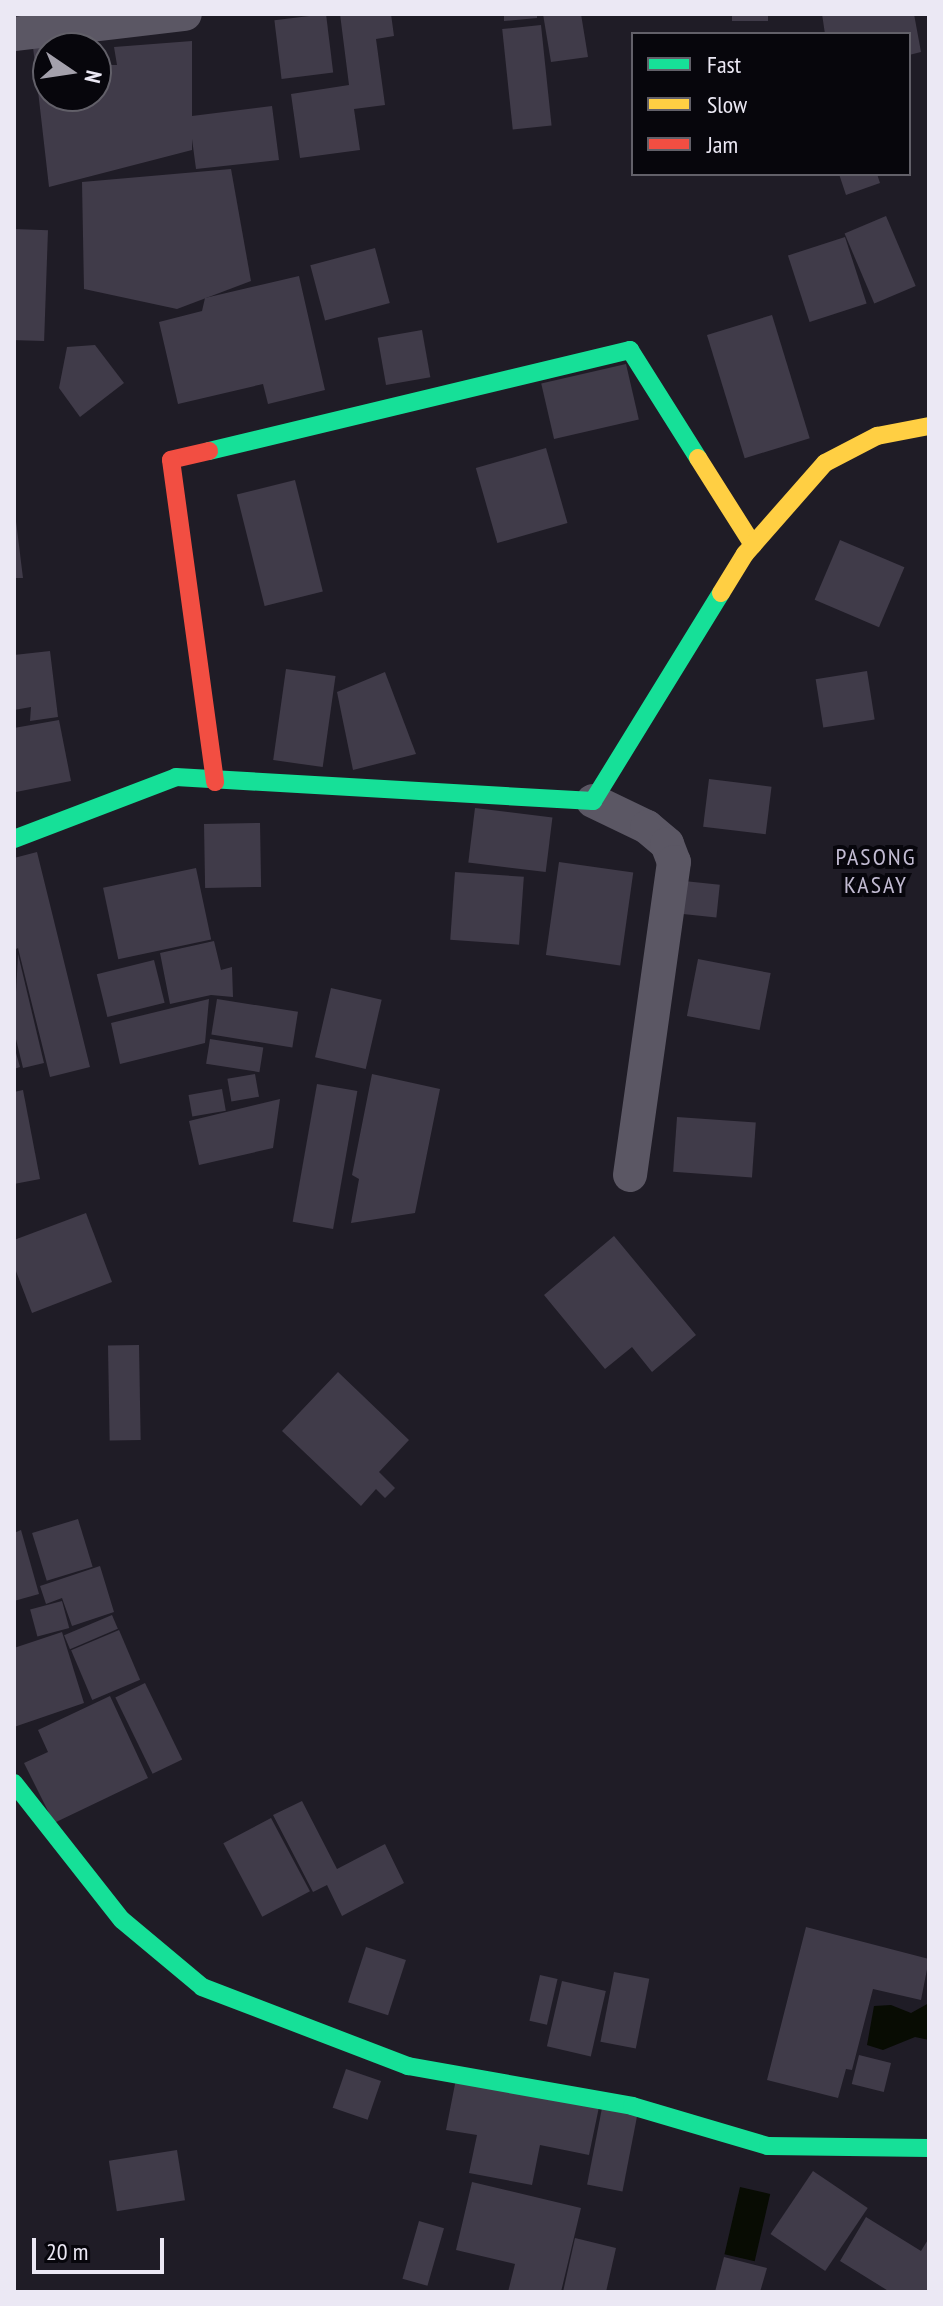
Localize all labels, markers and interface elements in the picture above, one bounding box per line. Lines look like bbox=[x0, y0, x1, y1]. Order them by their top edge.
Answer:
north arrow bbox=[32, 32, 112, 112]
legend bbox=[631, 32, 911, 176]
text: Fast bbox=[707, 49, 741, 80]
text: N bbox=[78, 68, 108, 86]
text: Slow bbox=[707, 89, 747, 120]
text: Jam bbox=[707, 129, 738, 160]
district label: PASONG KASAY bbox=[835, 843, 917, 899]
scale bar bbox=[36, 2222, 168, 2272]
text: 20 m bbox=[46, 2236, 88, 2267]

